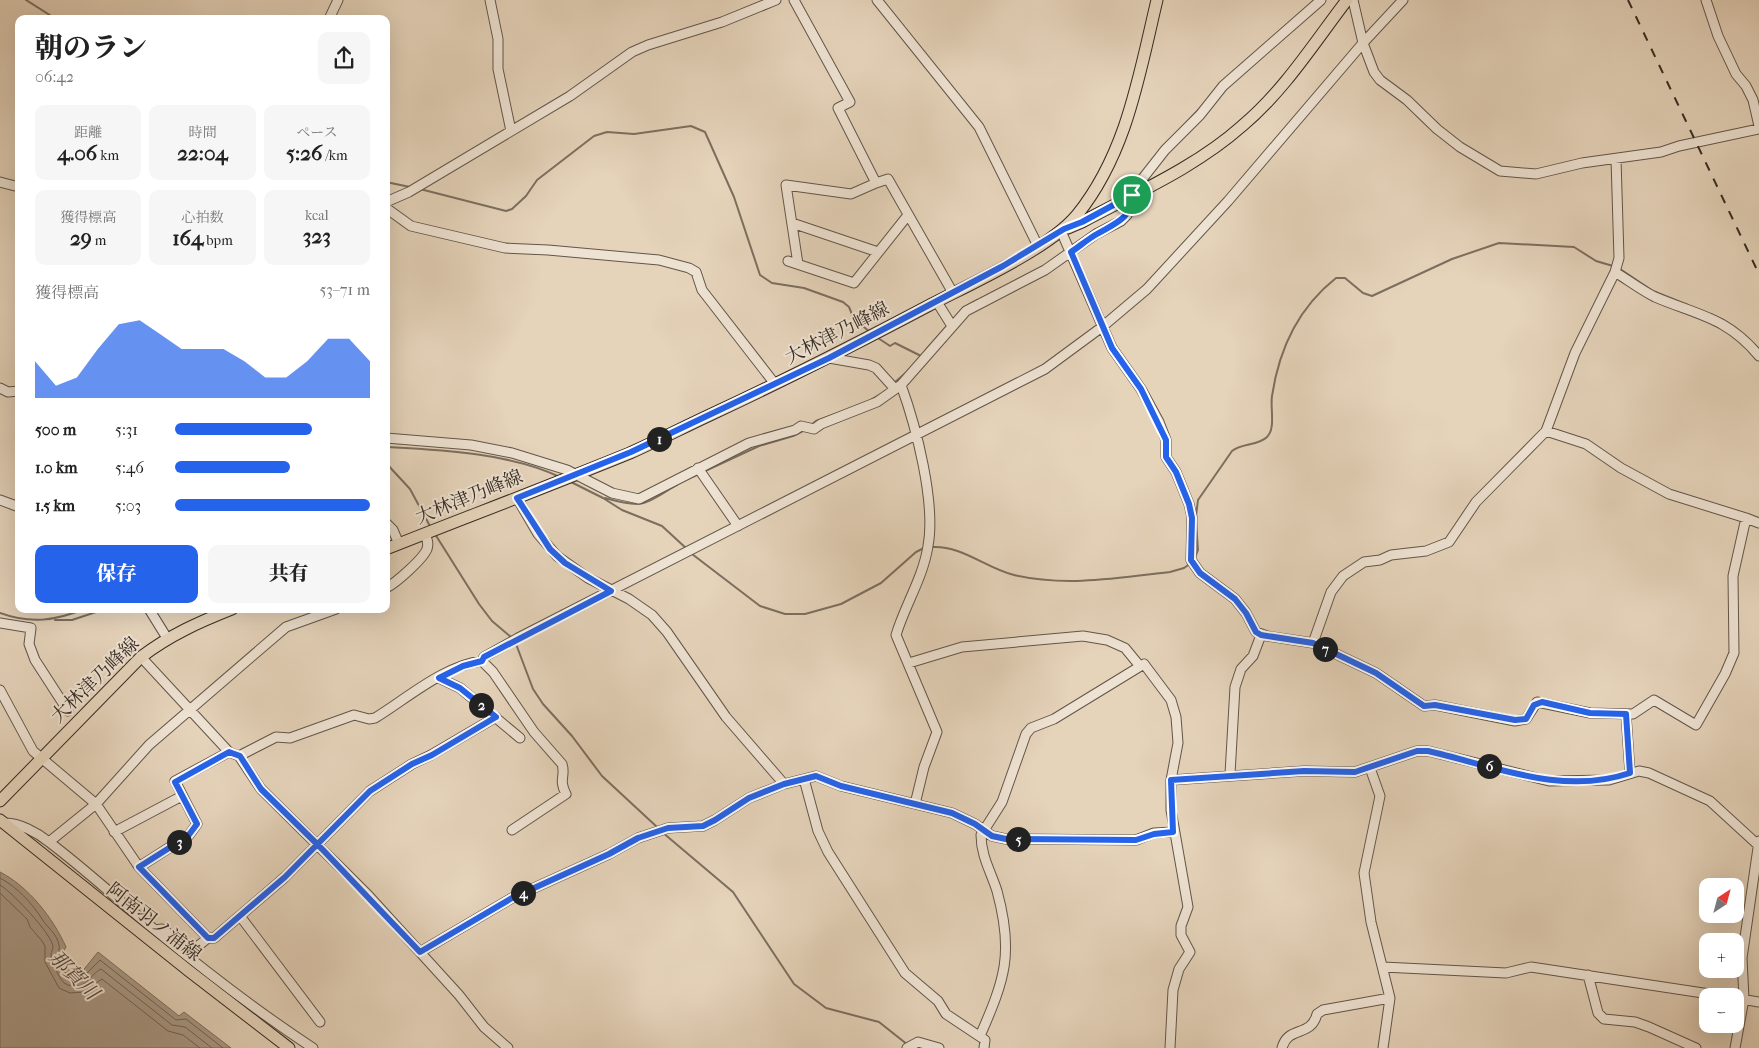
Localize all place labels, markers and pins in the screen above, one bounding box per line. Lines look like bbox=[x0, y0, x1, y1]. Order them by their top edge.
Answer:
pin bbox=[1111, 174, 1153, 216]
pin: 1 bbox=[646, 426, 672, 452]
pin: 7 bbox=[1312, 636, 1338, 662]
pin: 2 bbox=[468, 692, 494, 718]
pin: 6 bbox=[1476, 754, 1502, 778]
pin: 5 bbox=[1006, 826, 1030, 852]
pin: 3 bbox=[166, 830, 192, 854]
pin: 4 bbox=[510, 880, 536, 906]

